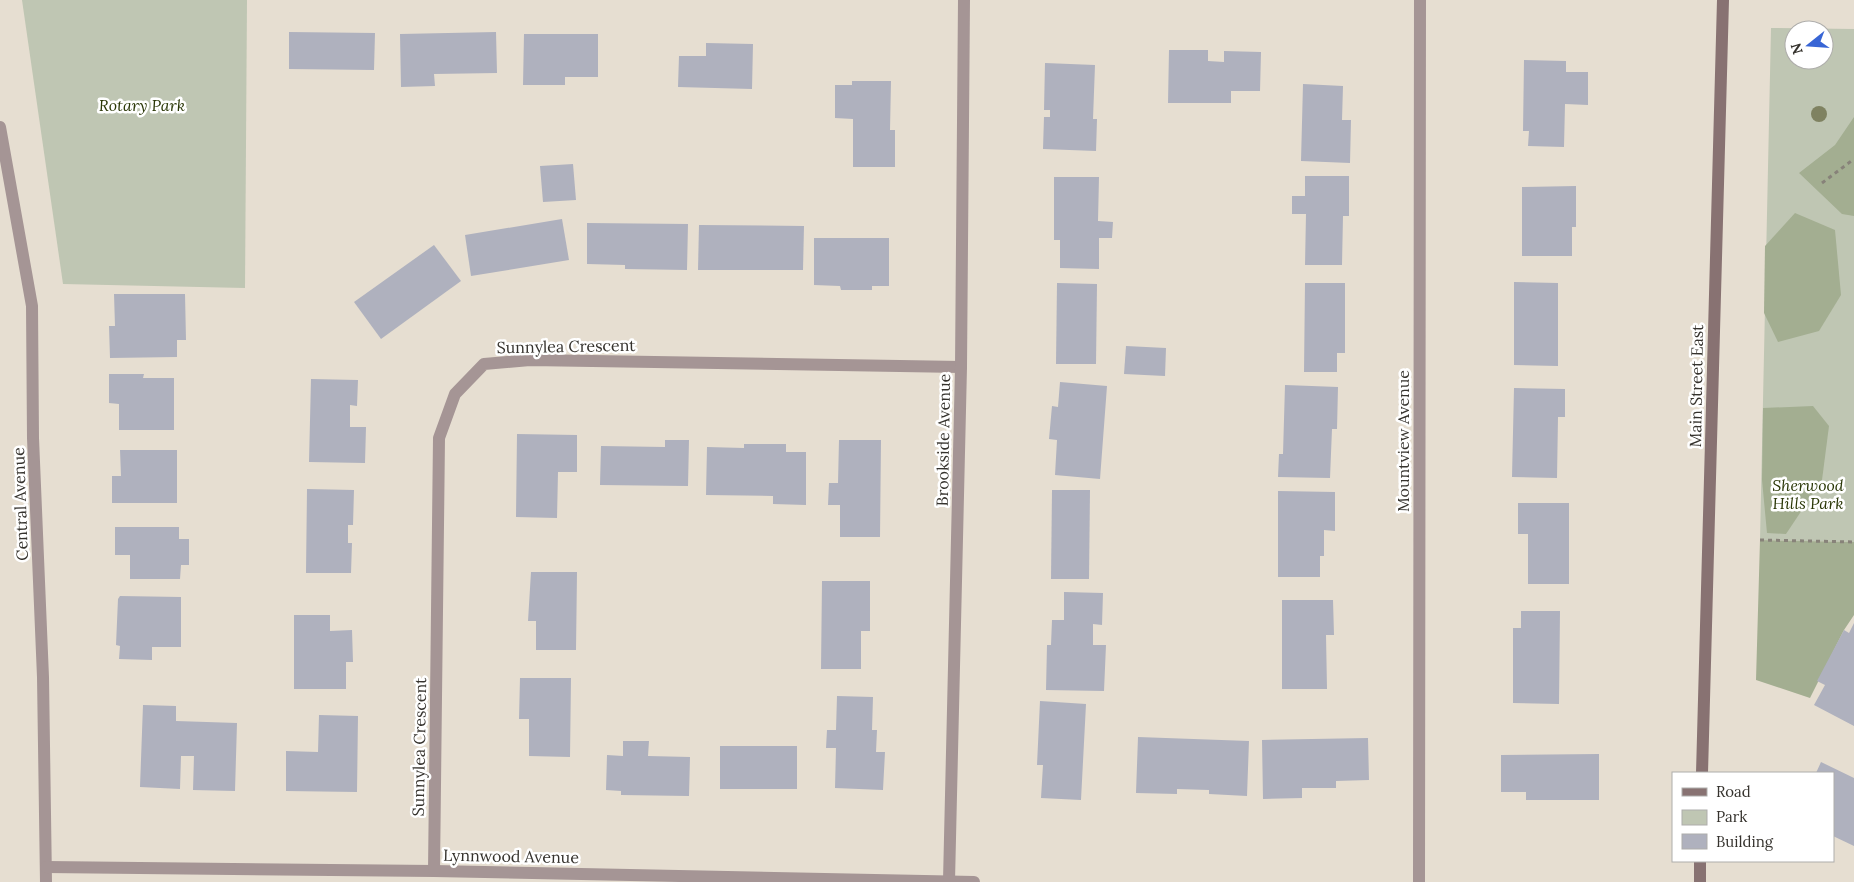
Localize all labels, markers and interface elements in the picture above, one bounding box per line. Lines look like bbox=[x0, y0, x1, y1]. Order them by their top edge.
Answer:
north arrow bbox=[1784, 20, 1834, 70]
text: N bbox=[1786, 41, 1807, 57]
park label: Rotary Park bbox=[99, 95, 185, 115]
street label: Main Street East bbox=[1685, 324, 1707, 448]
street label: Sunnylea Crescent bbox=[497, 335, 636, 357]
street label: Mountview Avenue bbox=[1393, 370, 1413, 512]
street label: Brookside Avenue bbox=[932, 373, 954, 506]
street label: Central Avenue bbox=[8, 447, 32, 561]
park label: Sherwood Hills Park bbox=[1772, 475, 1844, 513]
street label: Sunnylea Crescent bbox=[408, 677, 430, 816]
legend bbox=[1672, 772, 1834, 862]
text: Road bbox=[1716, 782, 1751, 801]
text: Park bbox=[1716, 807, 1747, 826]
text: Building bbox=[1716, 832, 1774, 851]
street label: Lynnwood Avenue bbox=[443, 845, 579, 867]

